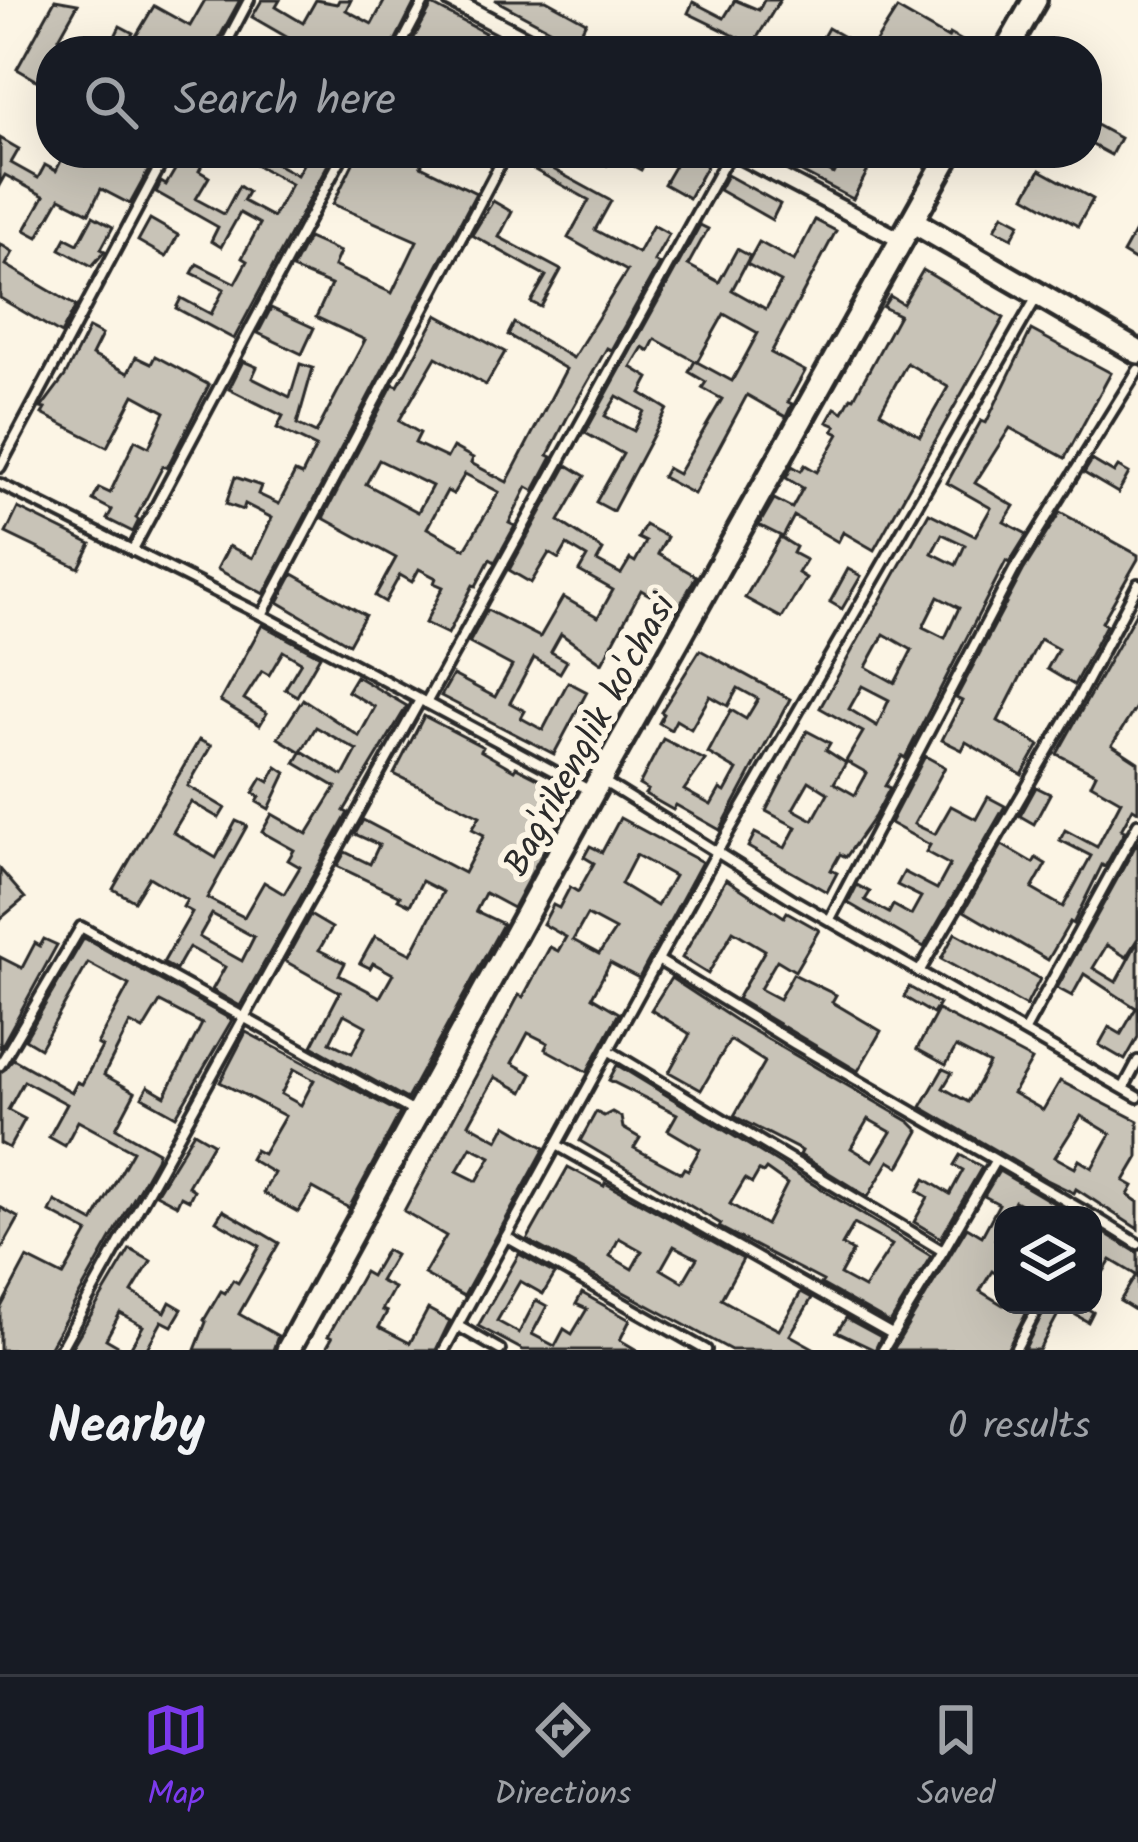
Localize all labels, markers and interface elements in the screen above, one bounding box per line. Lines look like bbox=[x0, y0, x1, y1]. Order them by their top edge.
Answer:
search box bbox=[36, 36, 1102, 168]
text: Search here bbox=[174, 66, 396, 138]
icon: search bbox=[78, 69, 144, 135]
street label: Bag'rikenglik ko'chasi bbox=[490, 583, 693, 887]
map controls bbox=[994, 1206, 1102, 1314]
button: layers bbox=[994, 1206, 1102, 1314]
text: Nearby bbox=[48, 1388, 205, 1469]
text: 0 results bbox=[948, 1397, 1090, 1459]
tab: Map bbox=[143, 1697, 209, 1822]
tab: Directions bbox=[494, 1697, 631, 1822]
tab: Saved bbox=[917, 1697, 995, 1822]

